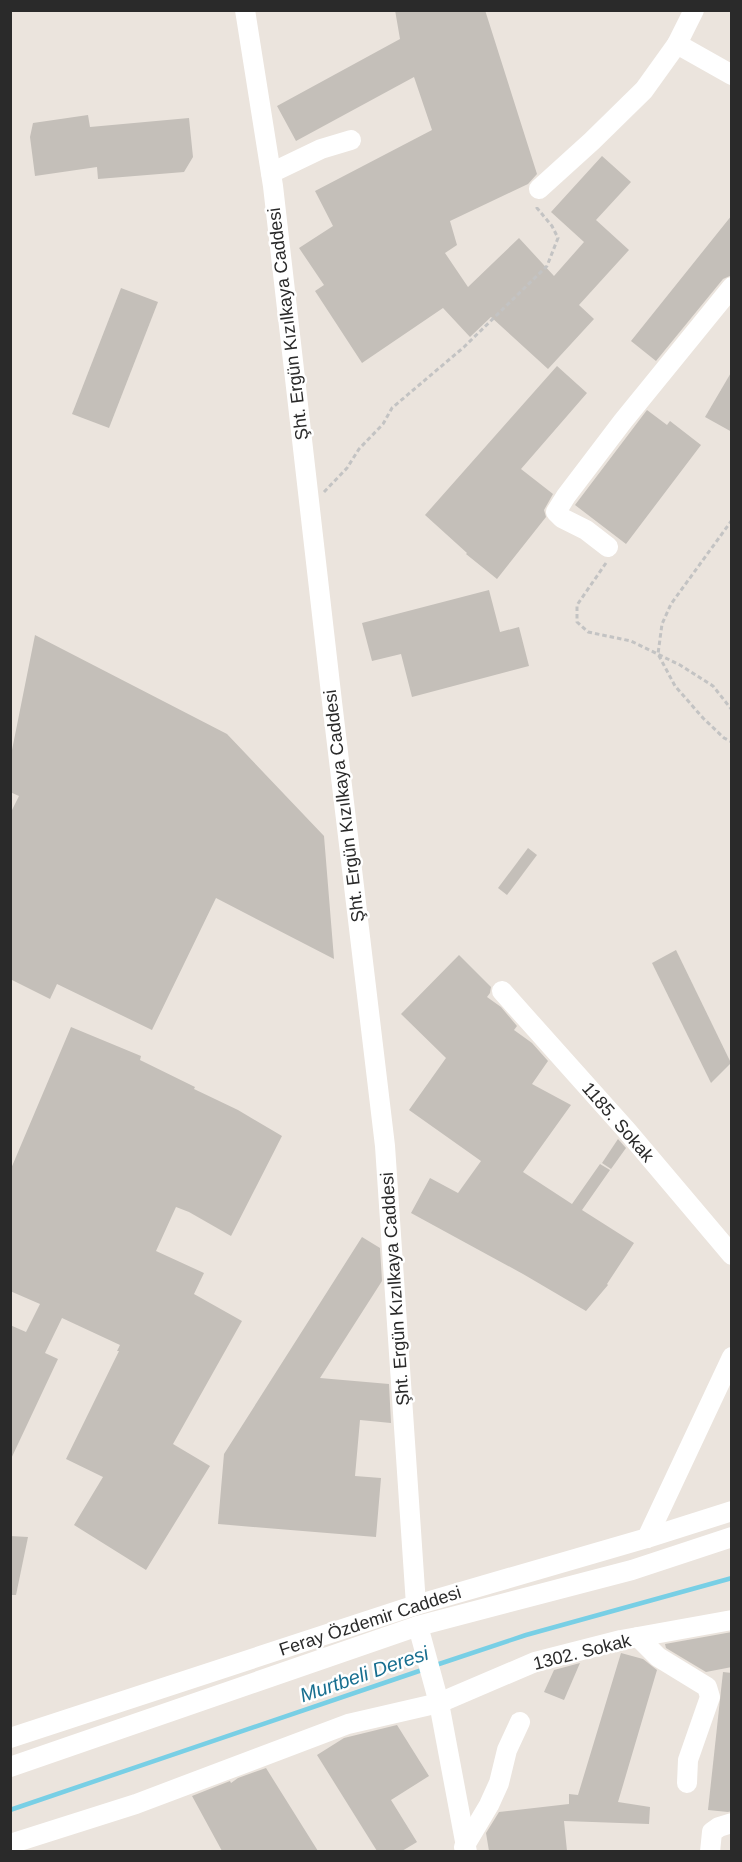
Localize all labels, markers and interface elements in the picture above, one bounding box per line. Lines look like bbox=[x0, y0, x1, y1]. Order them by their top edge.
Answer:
street label: Şht. Ergün Kızılkaya Caddesi bbox=[264, 207, 312, 441]
street label: Şht. Ergün Kızılkaya Caddesi bbox=[320, 689, 368, 923]
street label: 1185. Sokak bbox=[578, 1078, 659, 1167]
street label: Şht. Ergün Kızılkaya Caddesi bbox=[377, 1172, 413, 1406]
street label: Feray Özdemir Caddesi bbox=[277, 1582, 463, 1660]
street label: 1302. Sokak bbox=[531, 1630, 634, 1674]
water label: Murtbeli Deresi bbox=[297, 1642, 432, 1706]

